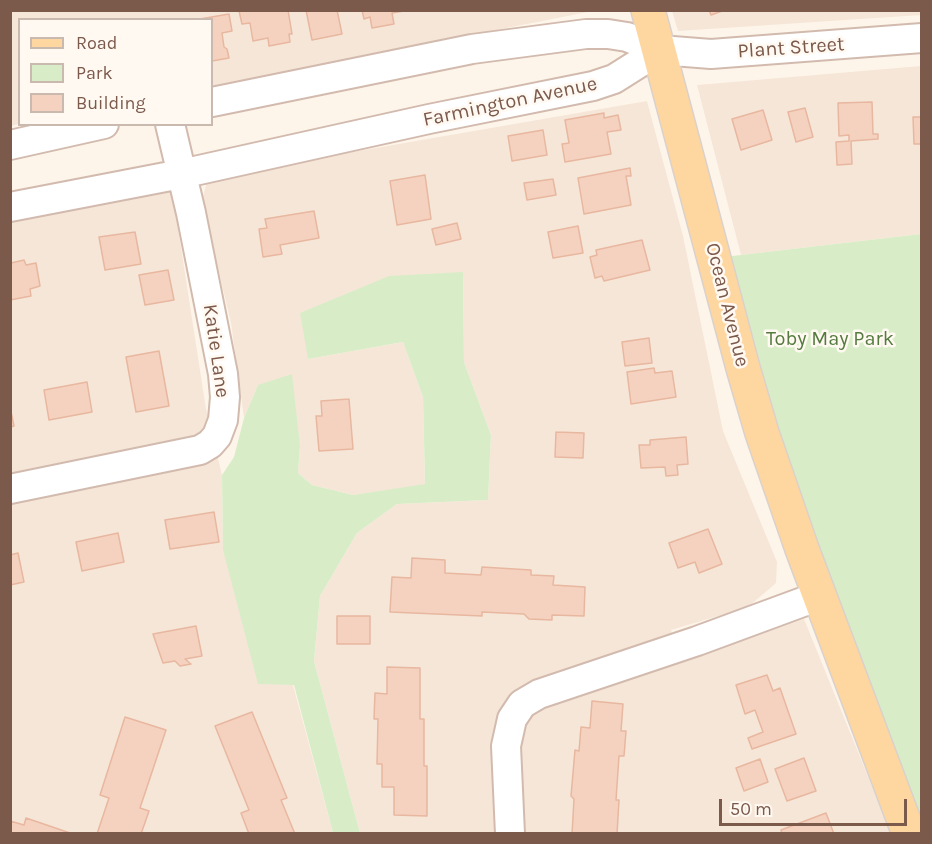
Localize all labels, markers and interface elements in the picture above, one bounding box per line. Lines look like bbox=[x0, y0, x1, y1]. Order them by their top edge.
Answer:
legend bbox=[18, 18, 213, 126]
text: Road bbox=[76, 32, 117, 54]
street label: Plant Street bbox=[737, 32, 845, 64]
text: Park bbox=[76, 62, 113, 84]
street label: Farmington Avenue bbox=[421, 72, 599, 132]
text: Building bbox=[76, 92, 146, 114]
street label: Ocean Avenue bbox=[700, 240, 754, 370]
street label: Katie Lane bbox=[198, 303, 234, 399]
park label: Toby May Park bbox=[766, 327, 894, 351]
scale bar bbox=[722, 787, 910, 825]
text: 50 m bbox=[730, 798, 772, 820]

